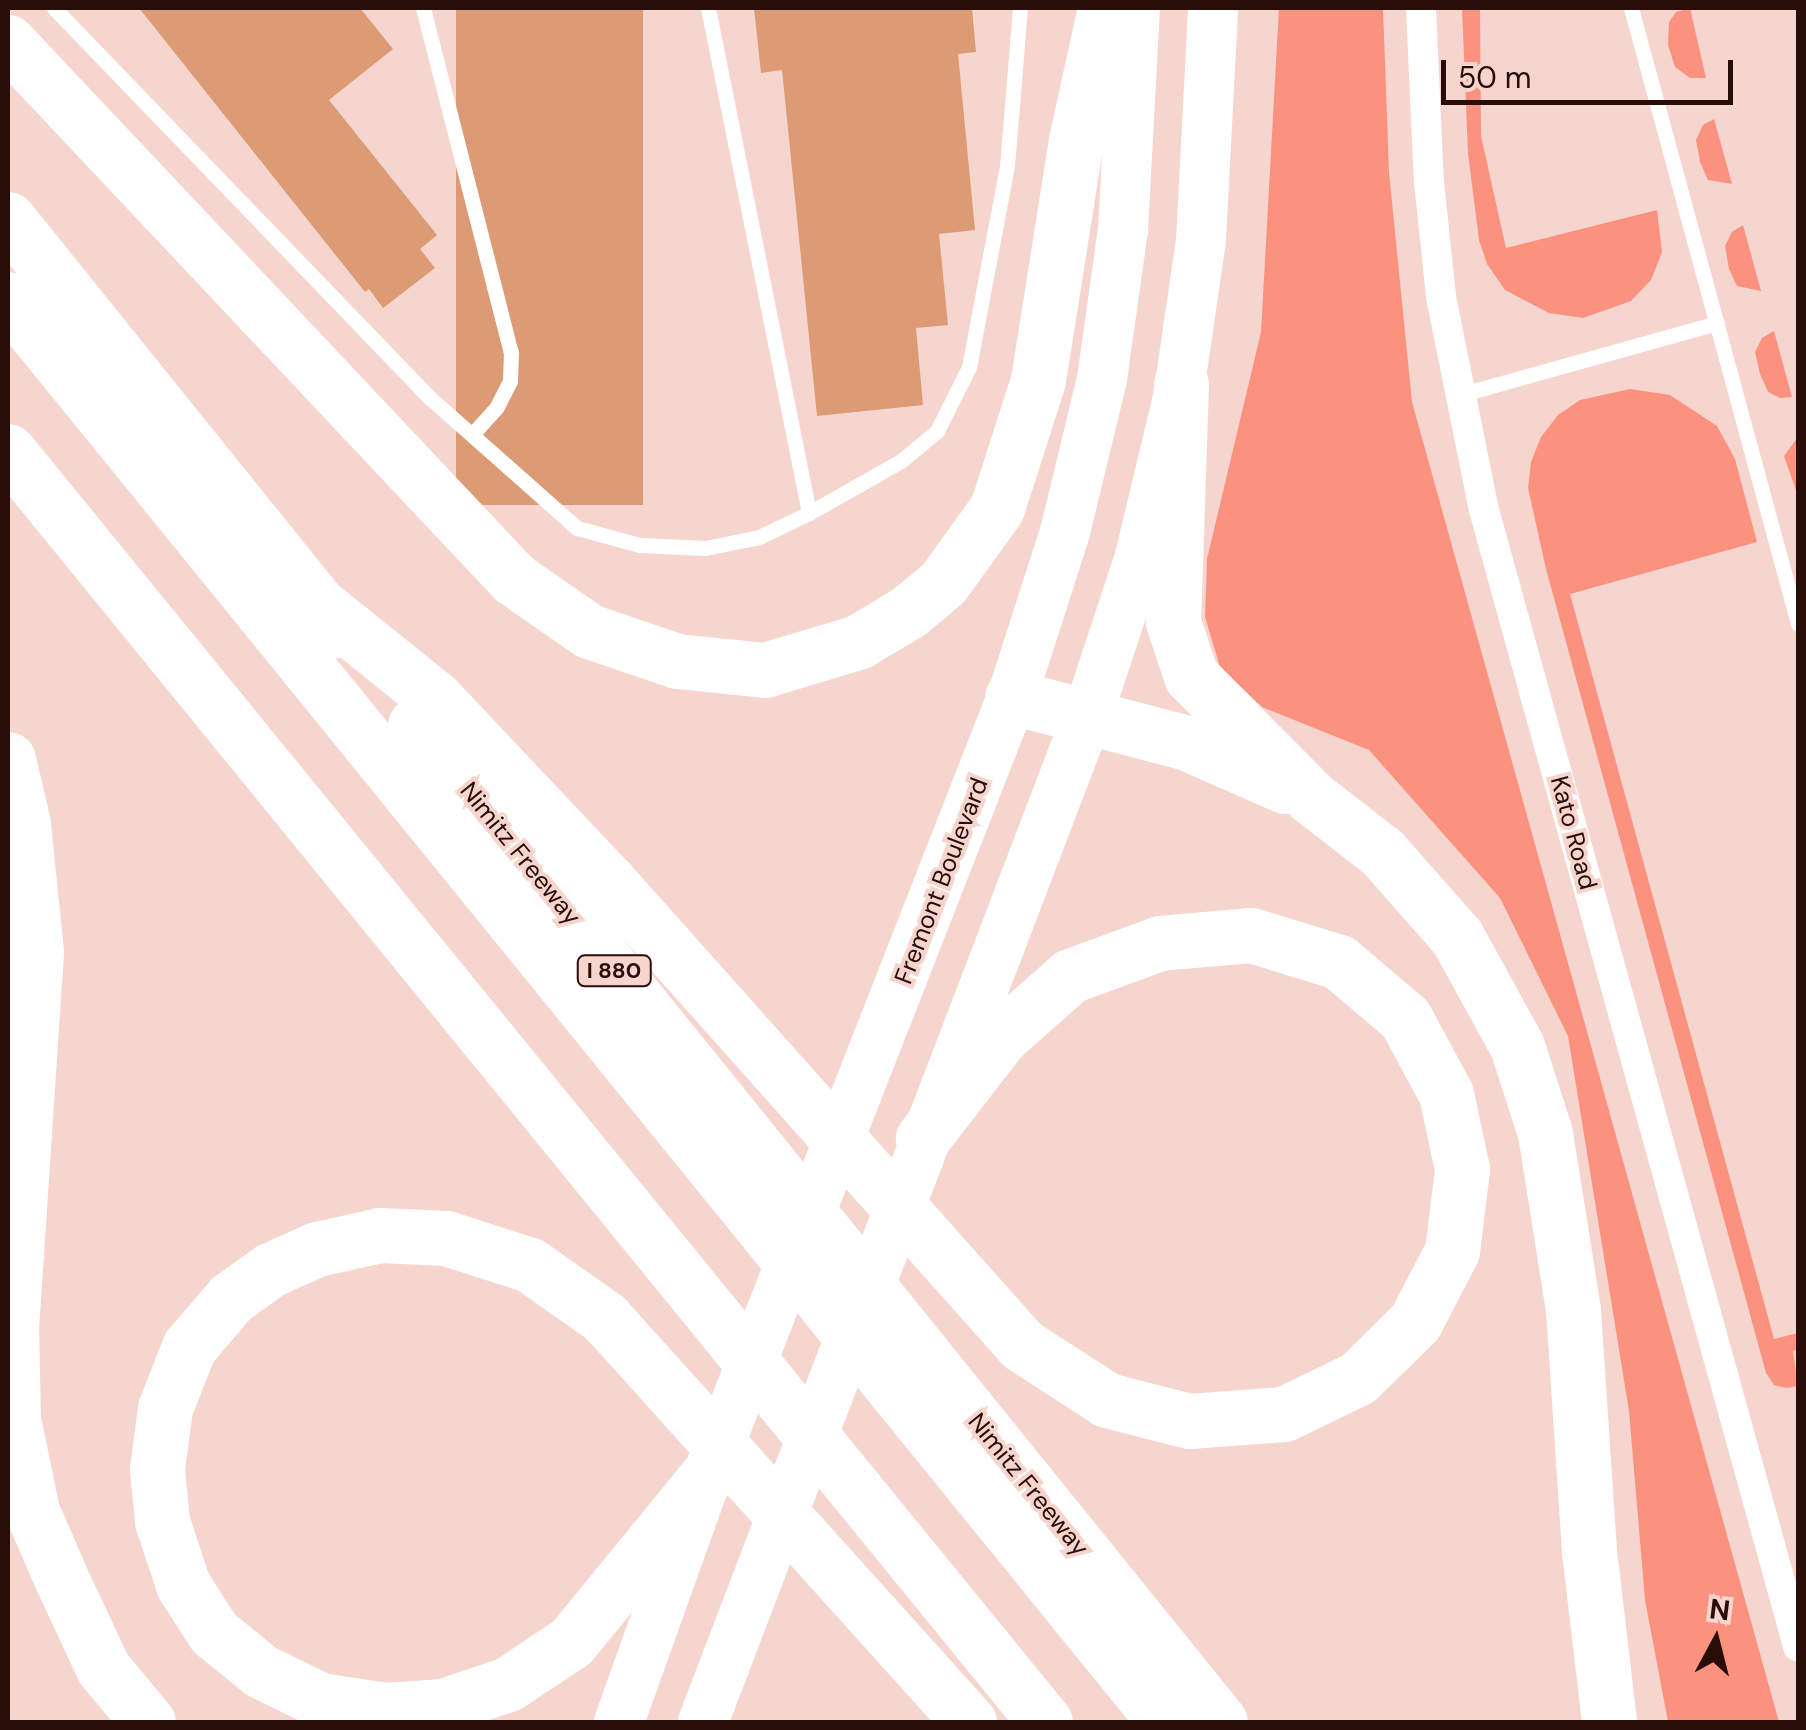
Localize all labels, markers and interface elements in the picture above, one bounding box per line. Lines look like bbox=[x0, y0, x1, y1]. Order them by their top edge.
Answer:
scale bar bbox=[1446, 40, 1738, 102]
text: 50 m bbox=[1458, 58, 1532, 97]
street label: Kato Road bbox=[1543, 773, 1603, 893]
street label: Fremont Boulevard bbox=[889, 774, 995, 988]
street label: Nimitz Freeway bbox=[453, 776, 587, 932]
road number: I 880 bbox=[576, 954, 652, 988]
street label: Nimitz Freeway bbox=[961, 1407, 1095, 1563]
north arrow bbox=[1666, 1590, 1766, 1690]
text: N bbox=[1707, 1590, 1732, 1629]

